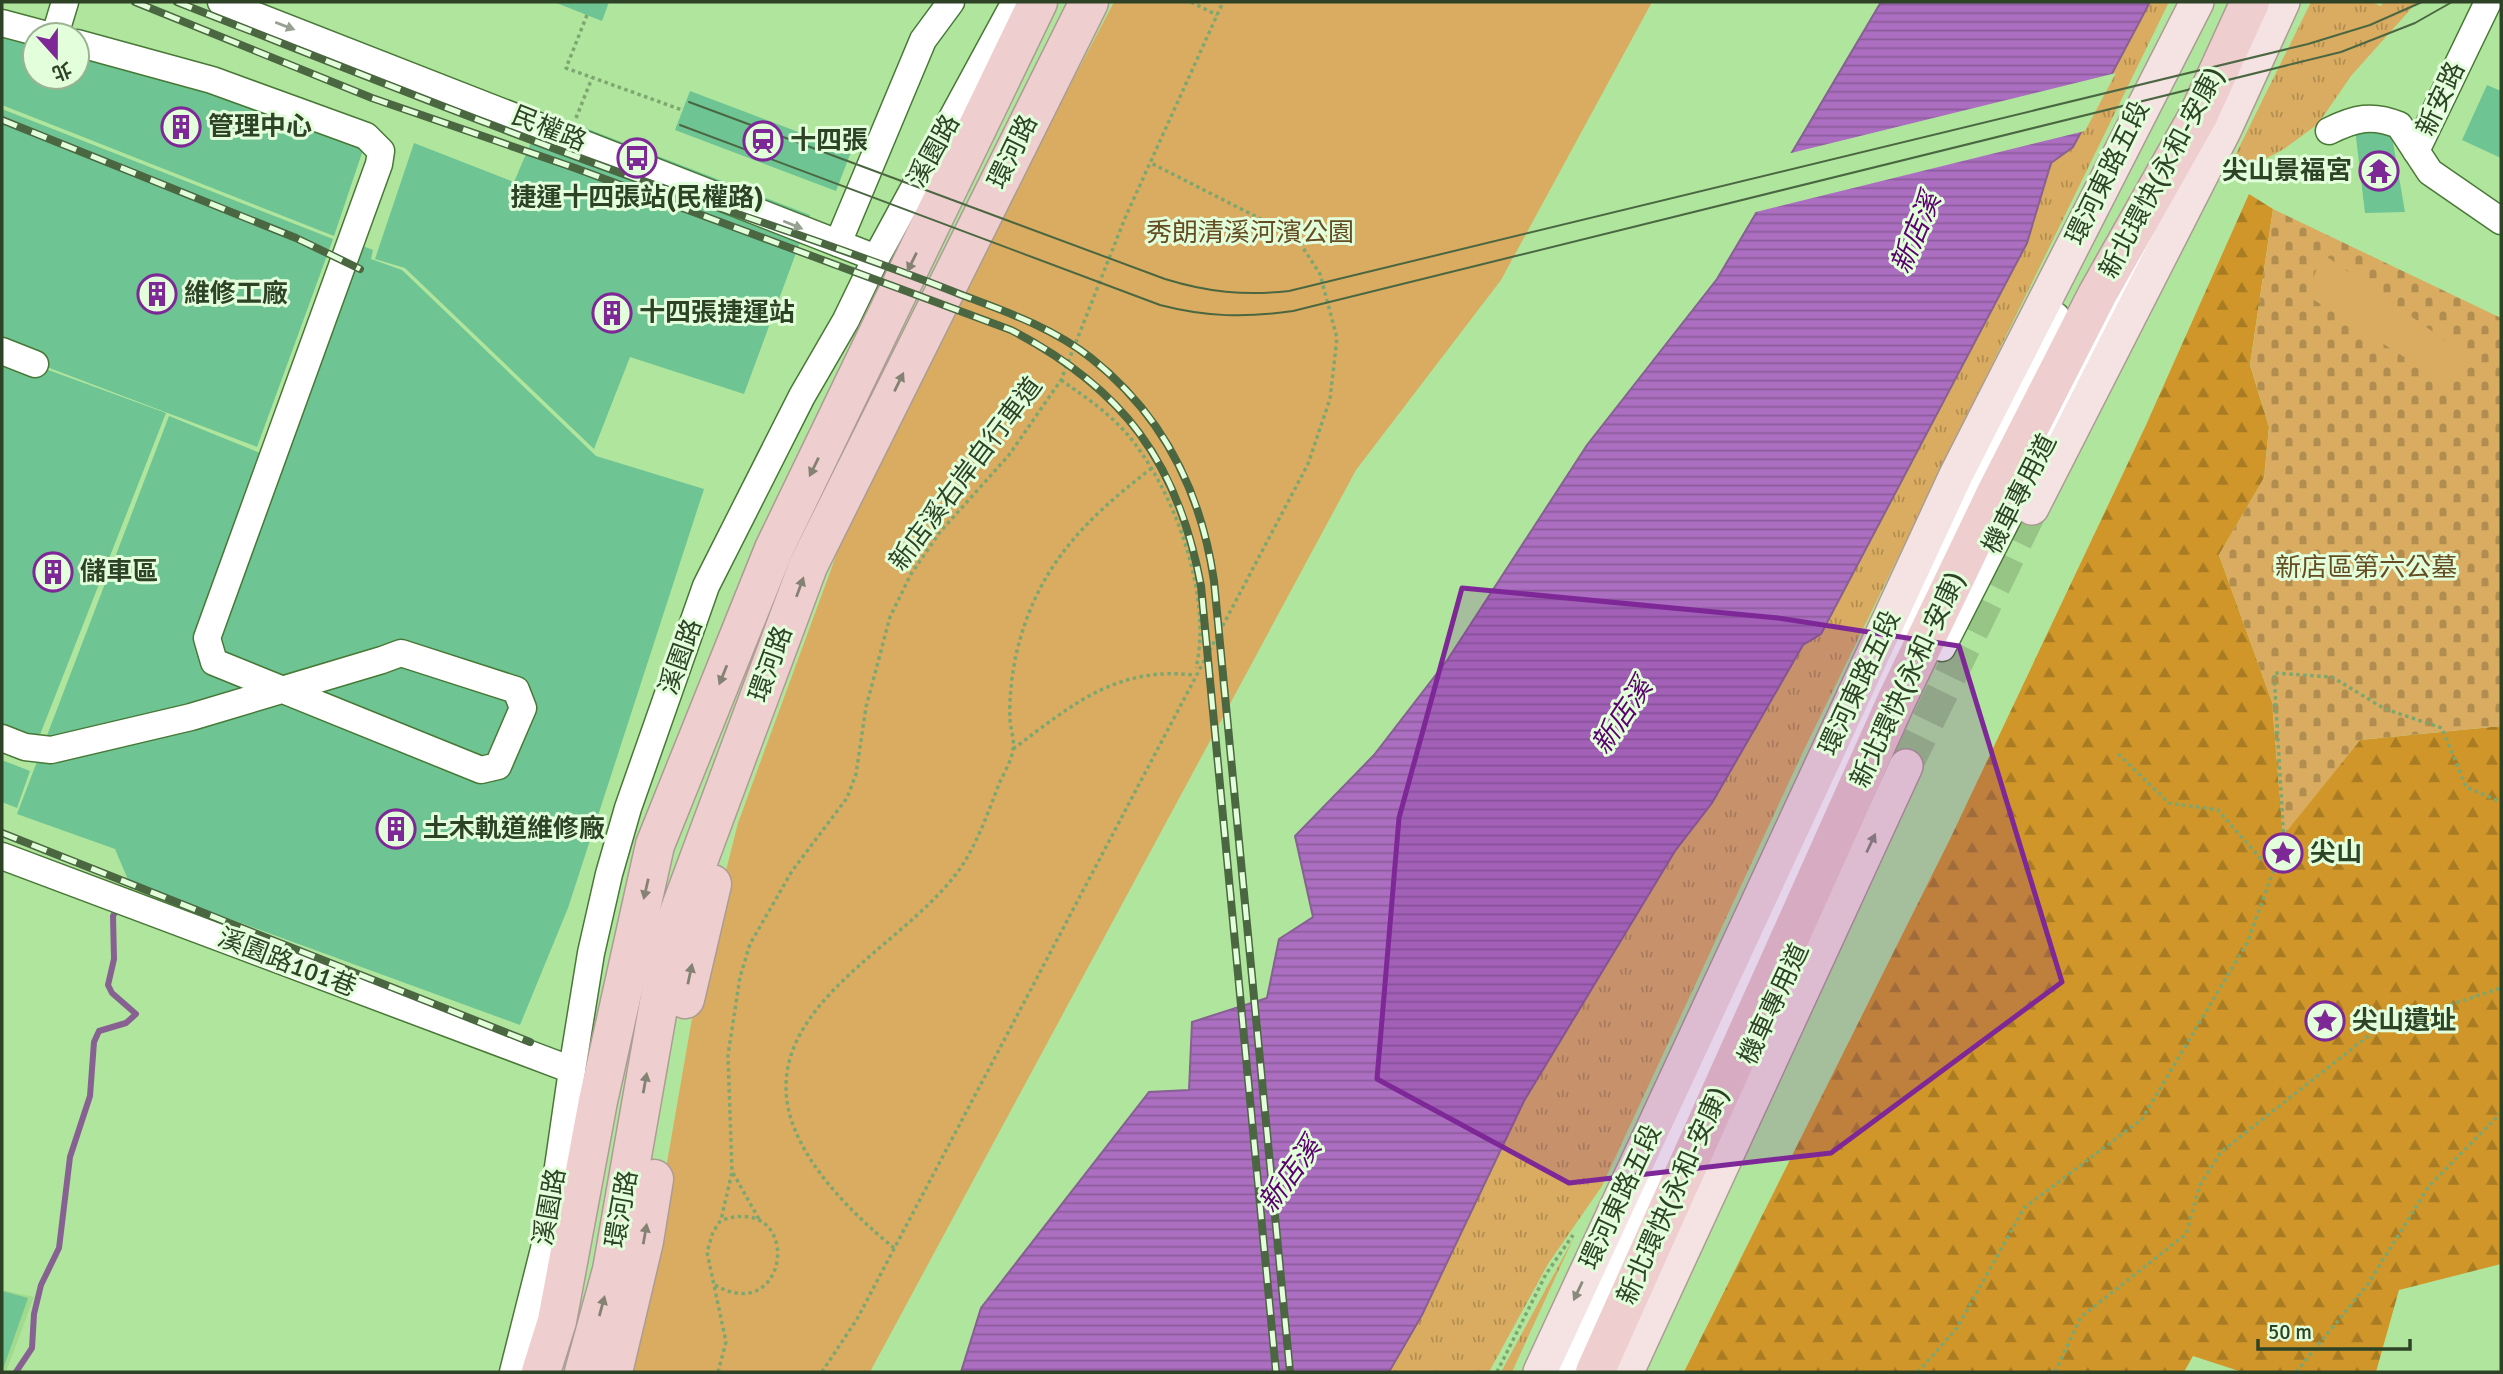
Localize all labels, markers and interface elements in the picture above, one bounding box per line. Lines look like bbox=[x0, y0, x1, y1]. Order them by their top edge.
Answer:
north arrow bbox=[21, 21, 91, 91]
one-way arrow bbox=[274, 21, 295, 32]
text: 北 bbox=[49, 56, 75, 86]
street label: 新安路 bbox=[2410, 57, 2472, 141]
street label: 新北環快(永和-安康) bbox=[2093, 62, 2231, 284]
street label: 環河東路五段 bbox=[2059, 96, 2157, 250]
street label: 民權路 bbox=[507, 100, 591, 158]
building icon: 管理中心 bbox=[160, 106, 202, 148]
street label: 溪園路 bbox=[901, 109, 967, 193]
street label: 環河路 bbox=[982, 110, 1044, 194]
place label: 管理中心 bbox=[208, 111, 312, 143]
station icon: 十四張 bbox=[742, 120, 784, 162]
place label: 十四張 bbox=[790, 125, 868, 157]
bus stop icon: 捷運十四張站(民權路) bbox=[616, 137, 658, 179]
temple icon: 尖山景福宮 bbox=[2358, 150, 2400, 192]
place label: 尖山景福宮 bbox=[2222, 155, 2352, 187]
place label: 捷運十四張站(民權路) bbox=[510, 182, 764, 214]
water label: 新店溪 bbox=[1884, 184, 1950, 278]
park label: 秀朗清溪河濱公園 bbox=[1146, 217, 1354, 249]
one-way arrow bbox=[783, 219, 804, 230]
one-way arrow bbox=[907, 252, 918, 272]
building icon: 維修工廠 bbox=[136, 273, 178, 315]
place label: 維修工廠 bbox=[184, 278, 288, 310]
building icon: 十四張捷運站 bbox=[591, 292, 633, 334]
place label: 十四張捷運站 bbox=[639, 297, 795, 329]
street label: 新店溪右岸自行車道 bbox=[883, 371, 1049, 577]
one-way arrow bbox=[893, 372, 904, 392]
street label: 機車專用道 bbox=[1976, 429, 2064, 559]
one-way arrow bbox=[808, 457, 819, 477]
building icon: 儲車區 bbox=[32, 551, 74, 593]
park label: 新店區第六公墓 bbox=[2275, 552, 2457, 584]
place label: 儲車區 bbox=[80, 556, 158, 588]
street label: 新北環快(永和-安康) bbox=[1844, 567, 1972, 793]
one-way arrow bbox=[795, 576, 806, 597]
street label: 環河東路五段 bbox=[1813, 606, 1907, 760]
street label: 溪園路 bbox=[653, 615, 709, 699]
street label: 環河路 bbox=[743, 622, 799, 706]
one-way arrow bbox=[718, 665, 729, 686]
water label: 新店溪 bbox=[1584, 668, 1662, 760]
building icon: 土木軌道維修廠 bbox=[375, 808, 417, 850]
place label: 土木軌道維修廠 bbox=[423, 813, 605, 845]
place icon: 尖山 bbox=[2262, 832, 2304, 874]
one-way arrow bbox=[1865, 833, 1877, 853]
place label: 尖山 bbox=[2310, 837, 2362, 869]
one-way arrow bbox=[640, 878, 651, 900]
street label: 溪園路101巷 bbox=[213, 922, 361, 1004]
street label: 機車專用道 bbox=[1732, 938, 1816, 1070]
one-way arrow bbox=[684, 963, 695, 985]
place icon: 尖山遺址 bbox=[2304, 1000, 2346, 1042]
place label: 尖山遺址 bbox=[2352, 1005, 2456, 1037]
one-way arrow bbox=[640, 1072, 651, 1094]
street label: 新北環快(永和-安康) bbox=[1611, 1082, 1735, 1310]
street label: 環河東路五段 bbox=[1574, 1120, 1668, 1274]
water label: 新店溪 bbox=[1252, 1128, 1331, 1219]
street label: 溪園路 bbox=[527, 1166, 573, 1248]
street label: 環河路 bbox=[599, 1168, 645, 1250]
one-way arrow bbox=[640, 1223, 651, 1245]
one-way arrow bbox=[1572, 1281, 1583, 1301]
one-way arrow bbox=[597, 1295, 608, 1317]
scale bar bbox=[2258, 1308, 2410, 1352]
text: 50 m bbox=[2268, 1319, 2312, 1345]

